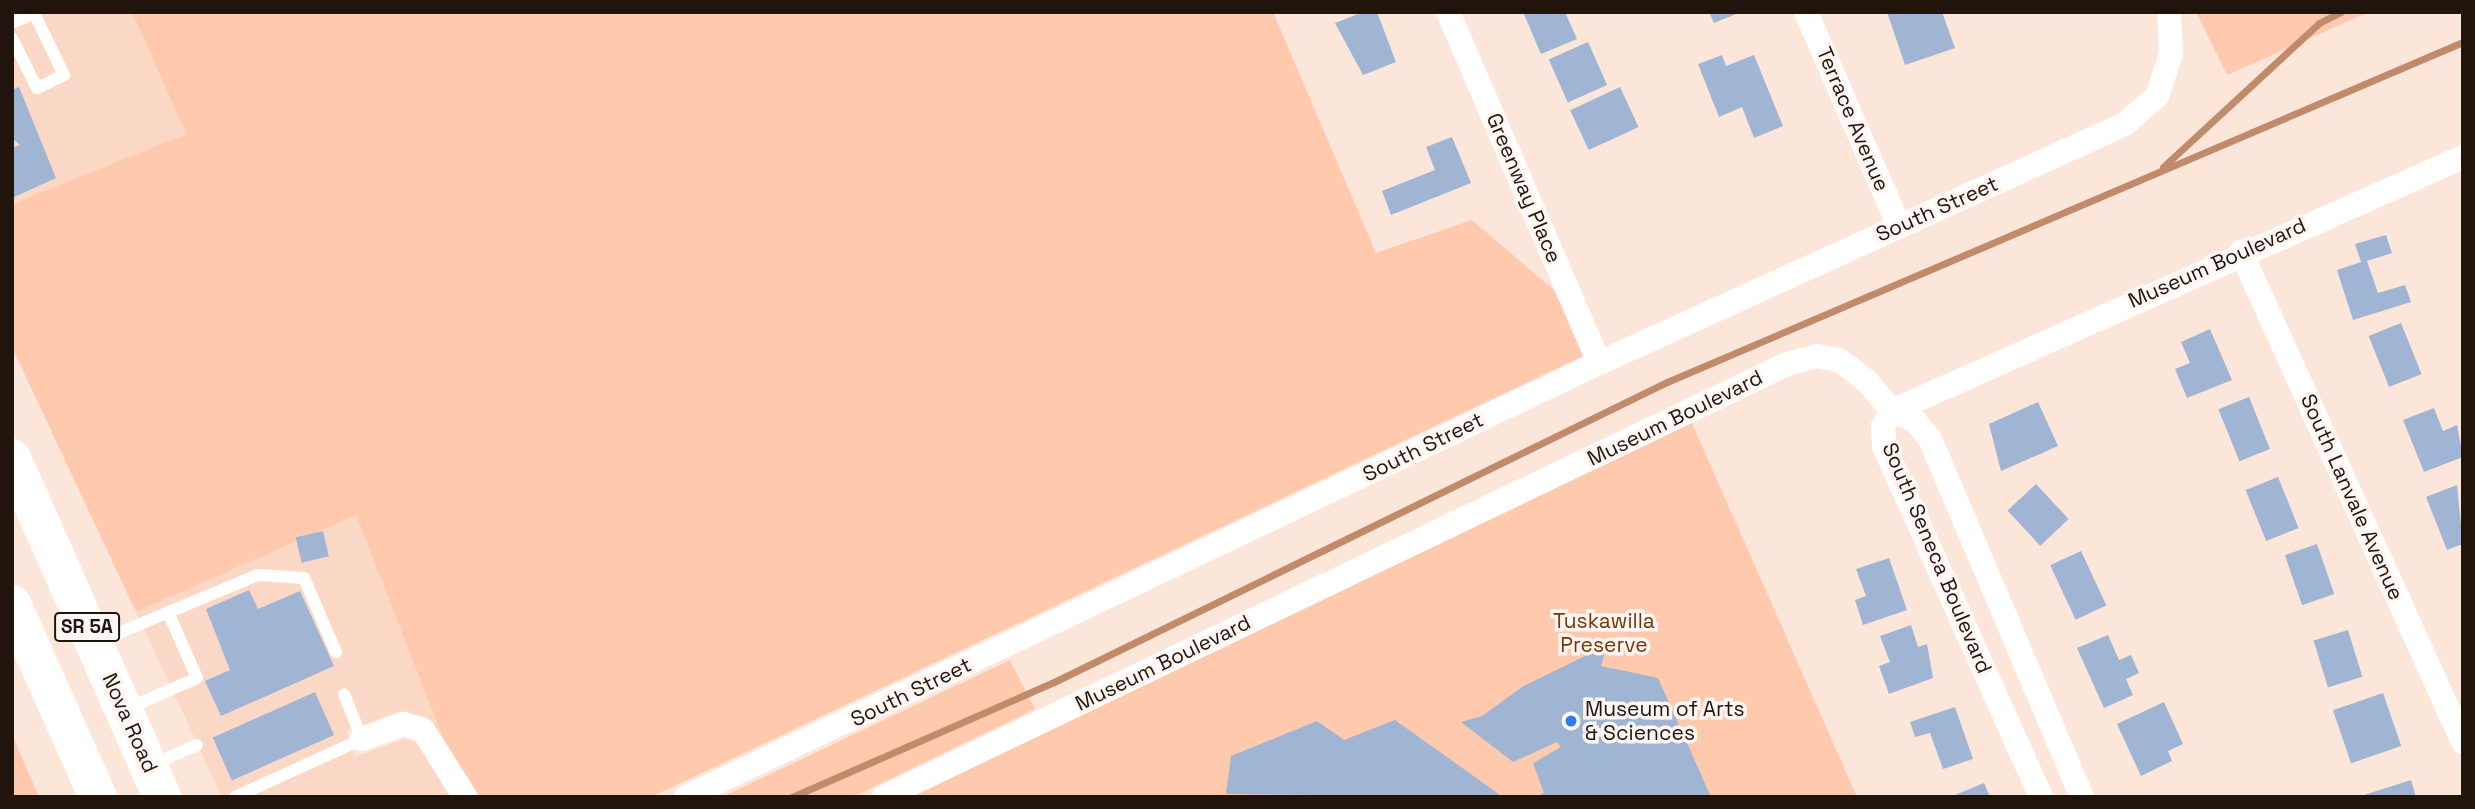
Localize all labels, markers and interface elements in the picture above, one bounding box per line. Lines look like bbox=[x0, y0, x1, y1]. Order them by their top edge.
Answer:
street label: Terrace Avenue bbox=[1811, 43, 1895, 195]
street label: Greenway Place bbox=[1481, 109, 1567, 267]
street label: South Street bbox=[1872, 171, 2002, 247]
street label: Museum Boulevard bbox=[2124, 212, 2310, 314]
street label: Museum Boulevard bbox=[1583, 365, 1767, 471]
street label: South Lanvale Avenue bbox=[2295, 390, 2409, 604]
street label: South Street bbox=[1359, 407, 1487, 487]
street label: South Seneca Boulevard bbox=[1877, 439, 1997, 677]
park label: Tuskawilla Preserve bbox=[1553, 608, 1655, 658]
street label: Museum Boulevard bbox=[1071, 610, 1255, 716]
road number: SR 5A bbox=[54, 612, 120, 642]
street label: South Street bbox=[847, 652, 975, 732]
street label: Nova Road bbox=[97, 669, 163, 777]
place label: Museum of Arts & Sciences bbox=[1585, 696, 1745, 746]
marker: Museum of Arts & Sciences bbox=[1563, 713, 1579, 729]

